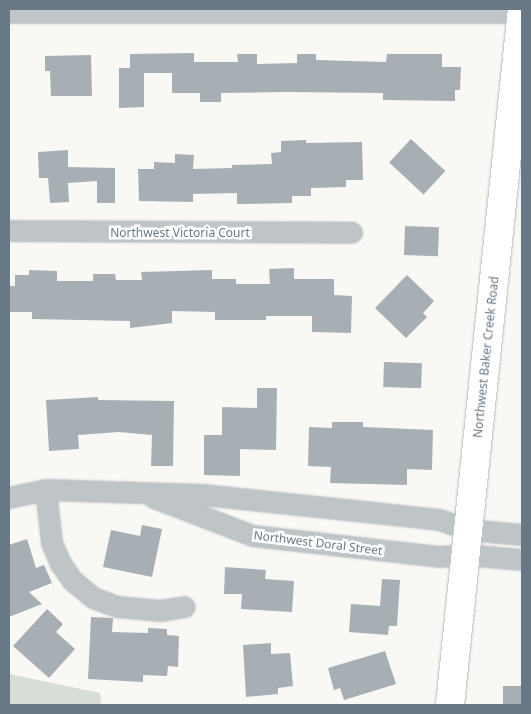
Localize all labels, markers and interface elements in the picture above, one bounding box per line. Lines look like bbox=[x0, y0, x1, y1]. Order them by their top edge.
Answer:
street label: Northwest Victoria Court bbox=[110, 226, 250, 240]
street label: Northwest Baker Creek Road bbox=[470, 275, 502, 439]
street label: Northwest Doral Street bbox=[253, 528, 383, 558]

